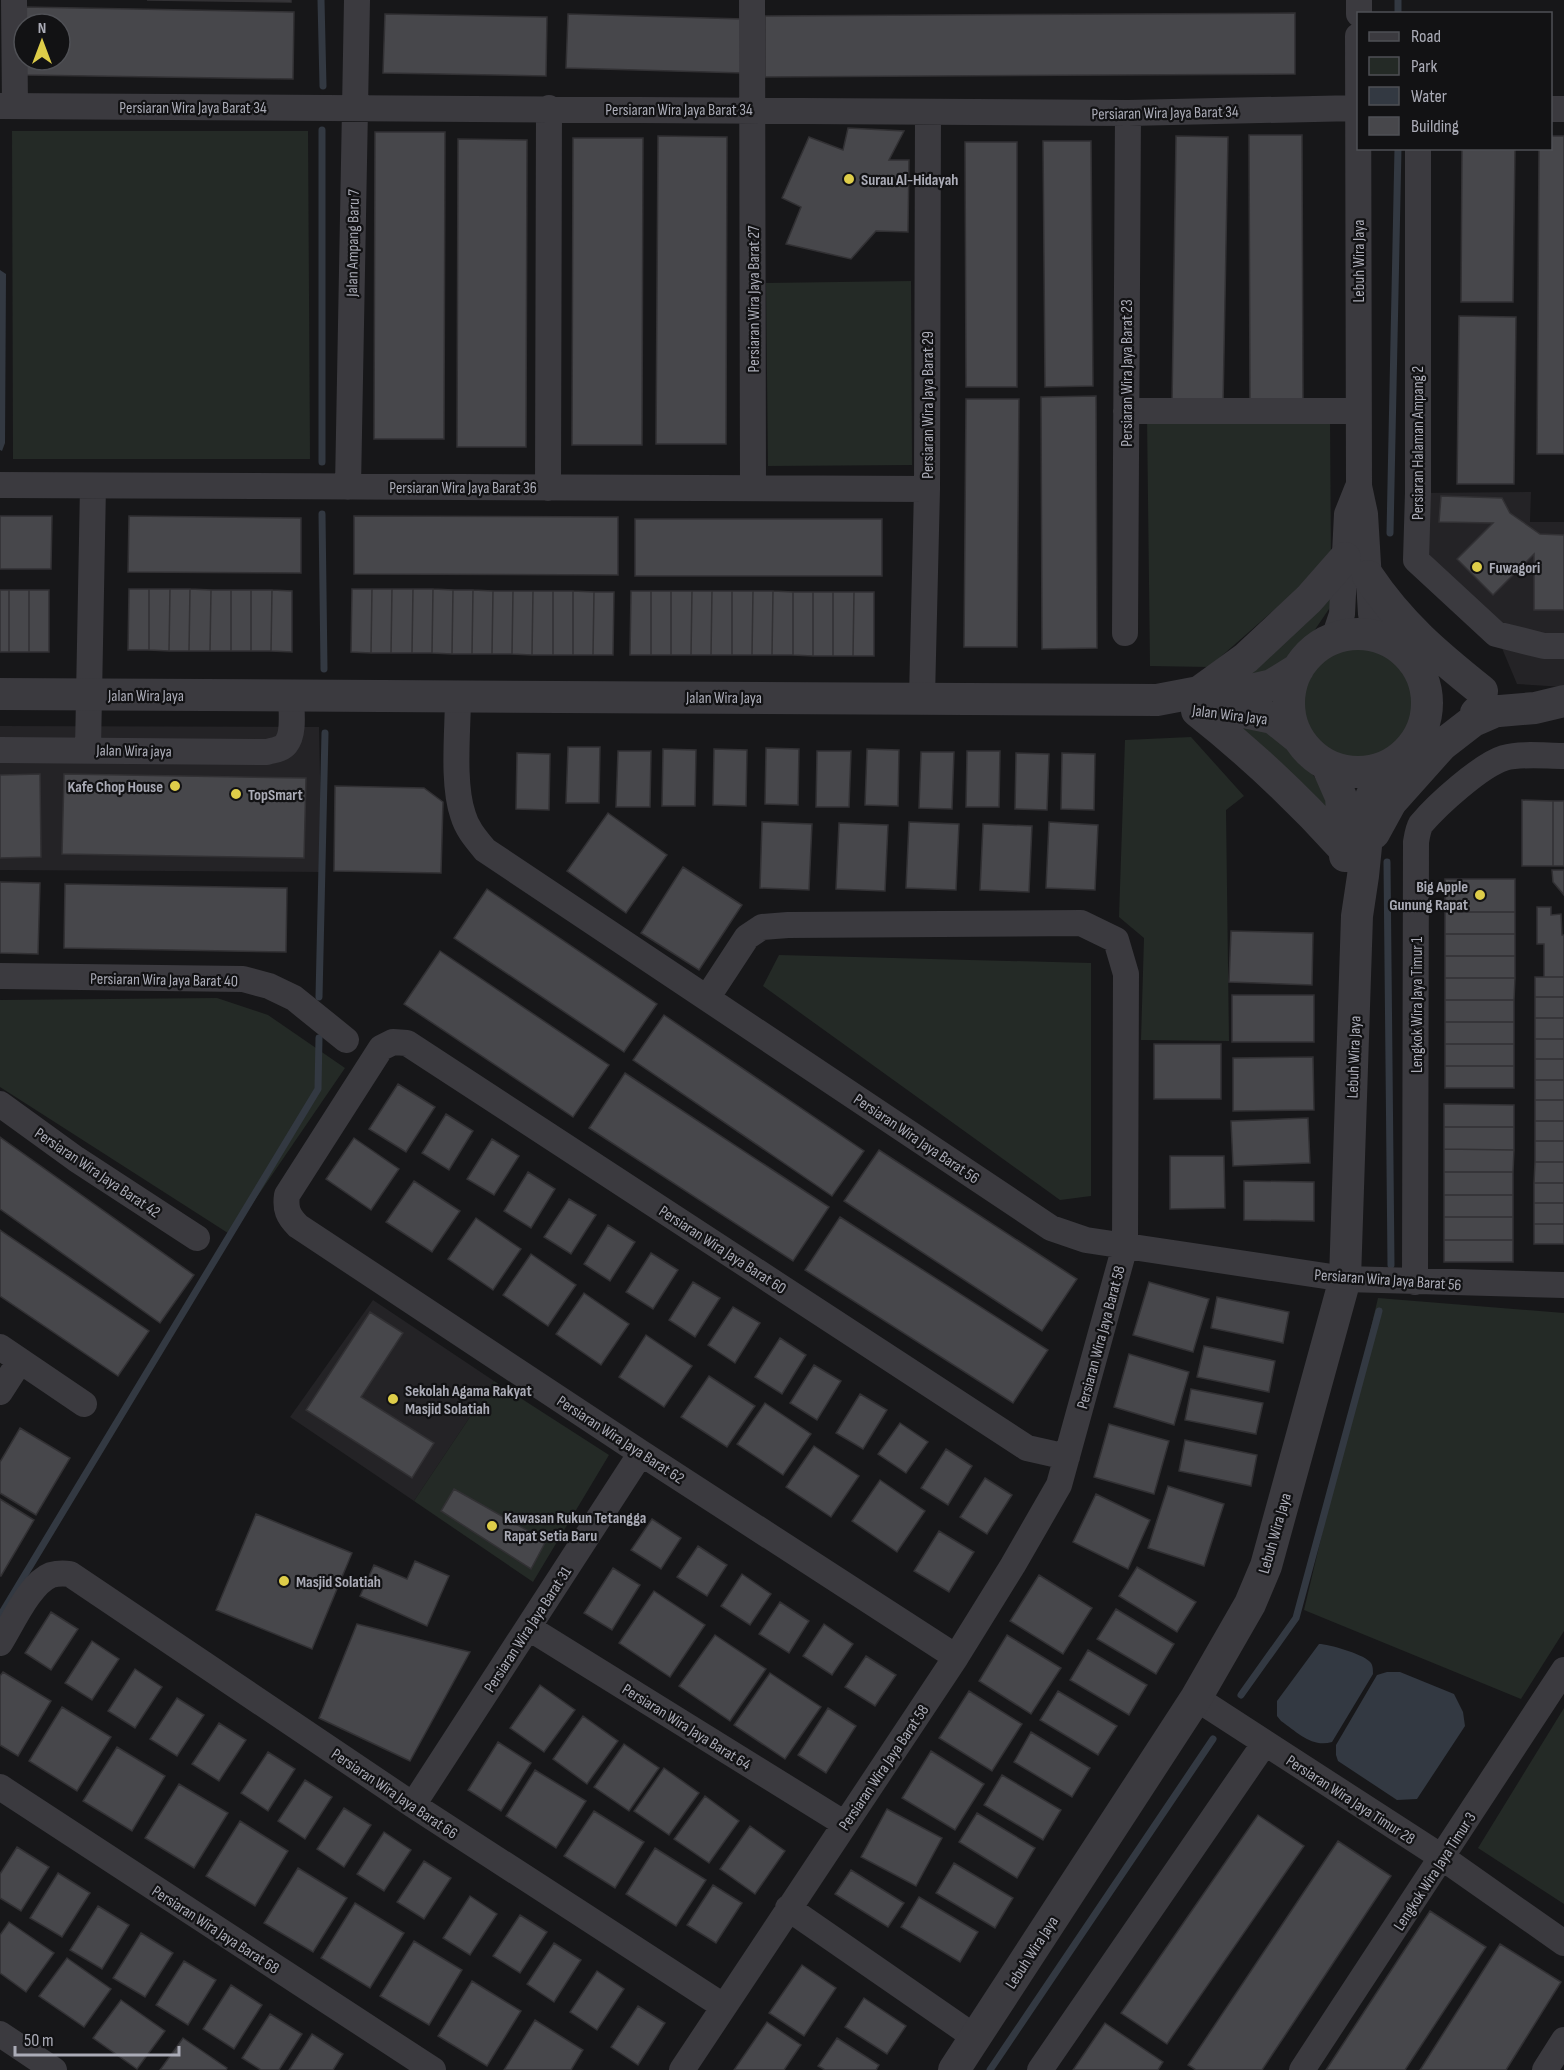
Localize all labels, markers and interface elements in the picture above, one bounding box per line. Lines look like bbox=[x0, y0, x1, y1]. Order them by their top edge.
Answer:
north arrow bbox=[12, 12, 72, 72]
legend bbox=[1357, 12, 1552, 150]
text: N bbox=[38, 19, 46, 38]
text: Road bbox=[1411, 26, 1441, 47]
text: Park bbox=[1411, 56, 1437, 77]
text: Water bbox=[1411, 86, 1447, 107]
street label: Persiaran Wira Jaya Barat 34 bbox=[119, 99, 267, 118]
street label: Persiaran Wira Jaya Barat 34 bbox=[605, 101, 753, 120]
street label: Persiaran Wira Jaya Barat 34 bbox=[1091, 103, 1239, 124]
text: Building bbox=[1411, 116, 1459, 137]
place label: Surau Al-Hidayah bbox=[861, 171, 958, 190]
marker: Surau Al-Hidayah bbox=[842, 172, 856, 186]
street label: Jalan Ampang Baru 7 bbox=[343, 189, 364, 298]
street label: Lebuh Wira Jaya bbox=[1350, 220, 1369, 302]
street label: Persiaran Wira Jaya Barat 27 bbox=[745, 225, 764, 372]
street label: Persiaran Wira Jaya Barat 23 bbox=[1118, 299, 1137, 447]
street label: Persiaran Wira Jaya Barat 29 bbox=[919, 331, 938, 479]
street label: Persiaran Halaman Ampang 2 bbox=[1409, 366, 1428, 520]
street label: Persiaran Wira Jaya Barat 36 bbox=[389, 479, 537, 498]
place label: Fuwagori bbox=[1489, 559, 1540, 578]
marker: Fuwagori bbox=[1470, 560, 1484, 574]
street label: Jalan Wira Jaya bbox=[107, 687, 184, 706]
street label: Jalan Wira Jaya bbox=[685, 689, 762, 708]
street label: Jalan Wira Jaya bbox=[1190, 701, 1269, 730]
street label: Jalan Wira jaya bbox=[95, 741, 172, 762]
place label: Kafe Chop House bbox=[67, 778, 163, 797]
marker: Kafe Chop House bbox=[168, 779, 182, 793]
place label: TopSmart bbox=[248, 786, 303, 805]
marker: TopSmart bbox=[229, 787, 243, 801]
place label: Big Apple Gunung Rapat bbox=[1389, 878, 1468, 915]
marker: Big Apple Gunung Rapat bbox=[1473, 888, 1487, 902]
street label: Lengkok Wira Jaya Timur 1 bbox=[1408, 937, 1427, 1073]
street label: Persiaran Wira Jaya Barat 40 bbox=[90, 970, 238, 991]
street label: Lebuh Wira Jaya bbox=[1344, 1015, 1365, 1099]
street label: Persiaran Wira Jaya Barat 56 bbox=[850, 1090, 983, 1188]
street label: Persiaran Wira Jaya Barat 42 bbox=[31, 1124, 164, 1222]
street label: Persiaran Wira Jaya Barat 60 bbox=[655, 1202, 789, 1299]
street label: Persiaran Wira Jaya Barat 58 bbox=[1073, 1264, 1130, 1411]
street label: Persiaran Wira Jaya Barat 56 bbox=[1314, 1266, 1462, 1295]
place label: Sekolah Agama Rakyat Masjid Solatiah bbox=[405, 1382, 532, 1419]
marker: Sekolah Agama Rakyat Masjid Solatiah bbox=[386, 1392, 400, 1406]
street label: Persiaran Wira Jaya Barat 62 bbox=[553, 1392, 687, 1488]
street label: Lebuh Wira Jaya bbox=[1255, 1491, 1296, 1576]
place label: Kawasan Rukun Tetangga Rapat Setia Baru bbox=[504, 1509, 646, 1546]
marker: Kawasan Rukun Tetangga Rapat Setia Baru bbox=[485, 1519, 499, 1533]
street label: Persiaran Wira Jaya Barat 31 bbox=[480, 1563, 576, 1696]
place label: Masjid Solatiah bbox=[296, 1573, 381, 1592]
marker: Masjid Solatiah bbox=[277, 1574, 291, 1588]
street label: Persiaran Wira Jaya Barat 64 bbox=[618, 1680, 754, 1775]
street label: Persiaran Wira Jaya Barat 58 bbox=[835, 1701, 933, 1834]
street label: Persiaran Wira Jaya Barat 66 bbox=[328, 1745, 461, 1843]
street label: Persiaran Wira Jaya Timur 28 bbox=[1282, 1751, 1418, 1849]
street label: Lengkok Wira Jaya Timur 3 bbox=[1390, 1809, 1481, 1935]
street label: Persiaran Wira Jaya Barat 68 bbox=[148, 1882, 282, 1979]
street label: Lebuh Wira Jaya bbox=[1002, 1913, 1063, 1993]
scale bar bbox=[15, 2019, 178, 2057]
text: 50 m bbox=[24, 2030, 54, 2051]

